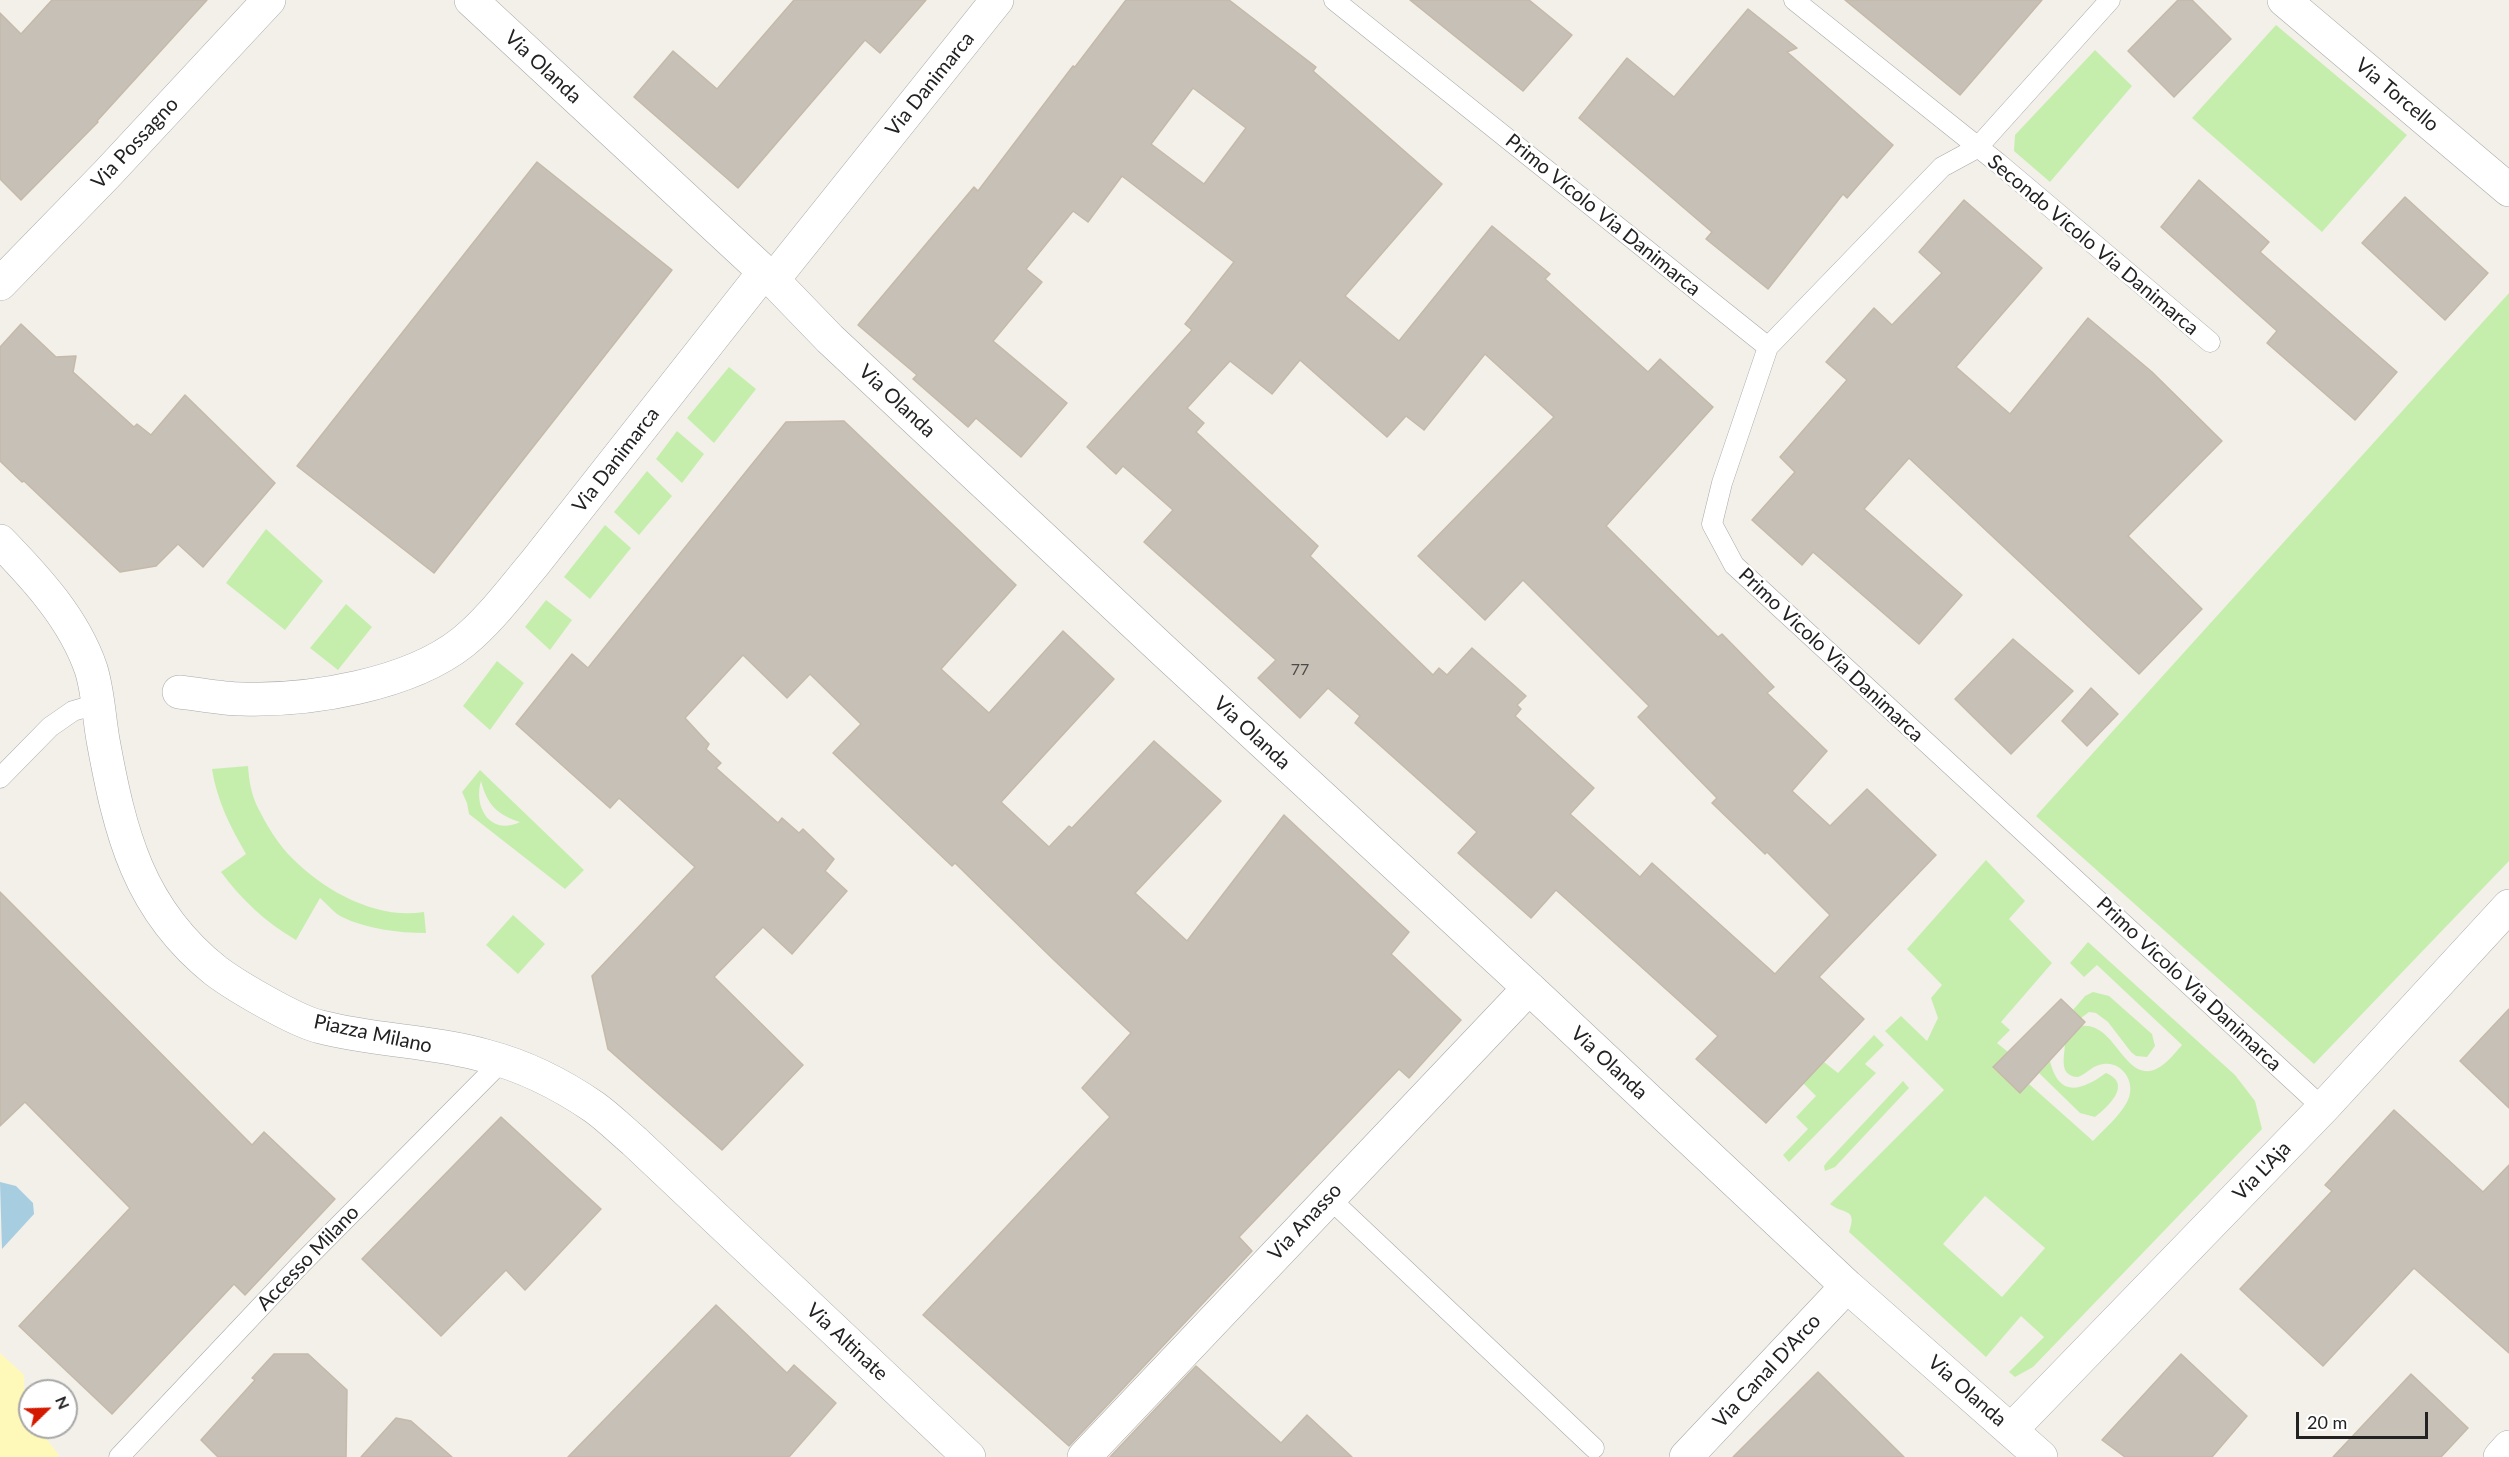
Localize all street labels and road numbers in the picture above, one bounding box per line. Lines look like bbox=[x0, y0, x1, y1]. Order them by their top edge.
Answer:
street label: Via Olanda bbox=[500, 25, 586, 109]
street label: Via Danimarca bbox=[881, 27, 979, 141]
street label: Via Torcello bbox=[2350, 53, 2444, 137]
street label: Via Possagno bbox=[87, 92, 183, 194]
street label: Primo Vicolo Via Danimarca bbox=[1501, 129, 1705, 301]
street label: Secondo Vicolo Via Danimarca bbox=[1983, 150, 2203, 340]
street label: Via Olanda bbox=[854, 359, 940, 443]
street label: Via Danimarca bbox=[567, 403, 665, 517]
street label: Primo Vicolo Via Danimarca bbox=[1734, 563, 1928, 747]
street label: Via Olanda bbox=[1209, 691, 1295, 775]
street label: Primo Vicolo Via Danimarca bbox=[2092, 892, 2286, 1076]
street label: Piazza Milano bbox=[312, 1010, 434, 1058]
street label: Via Olanda bbox=[1566, 1021, 1652, 1105]
street label: Via L'Aja bbox=[2228, 1136, 2296, 1206]
street label: Via Anasso bbox=[1263, 1178, 1347, 1266]
street label: Accesso Milano bbox=[252, 1200, 364, 1316]
street label: Via Altinate bbox=[801, 1298, 893, 1386]
street label: Via Canal D'Arco bbox=[1708, 1309, 1826, 1433]
street label: Via Olanda bbox=[1923, 1350, 2011, 1432]

